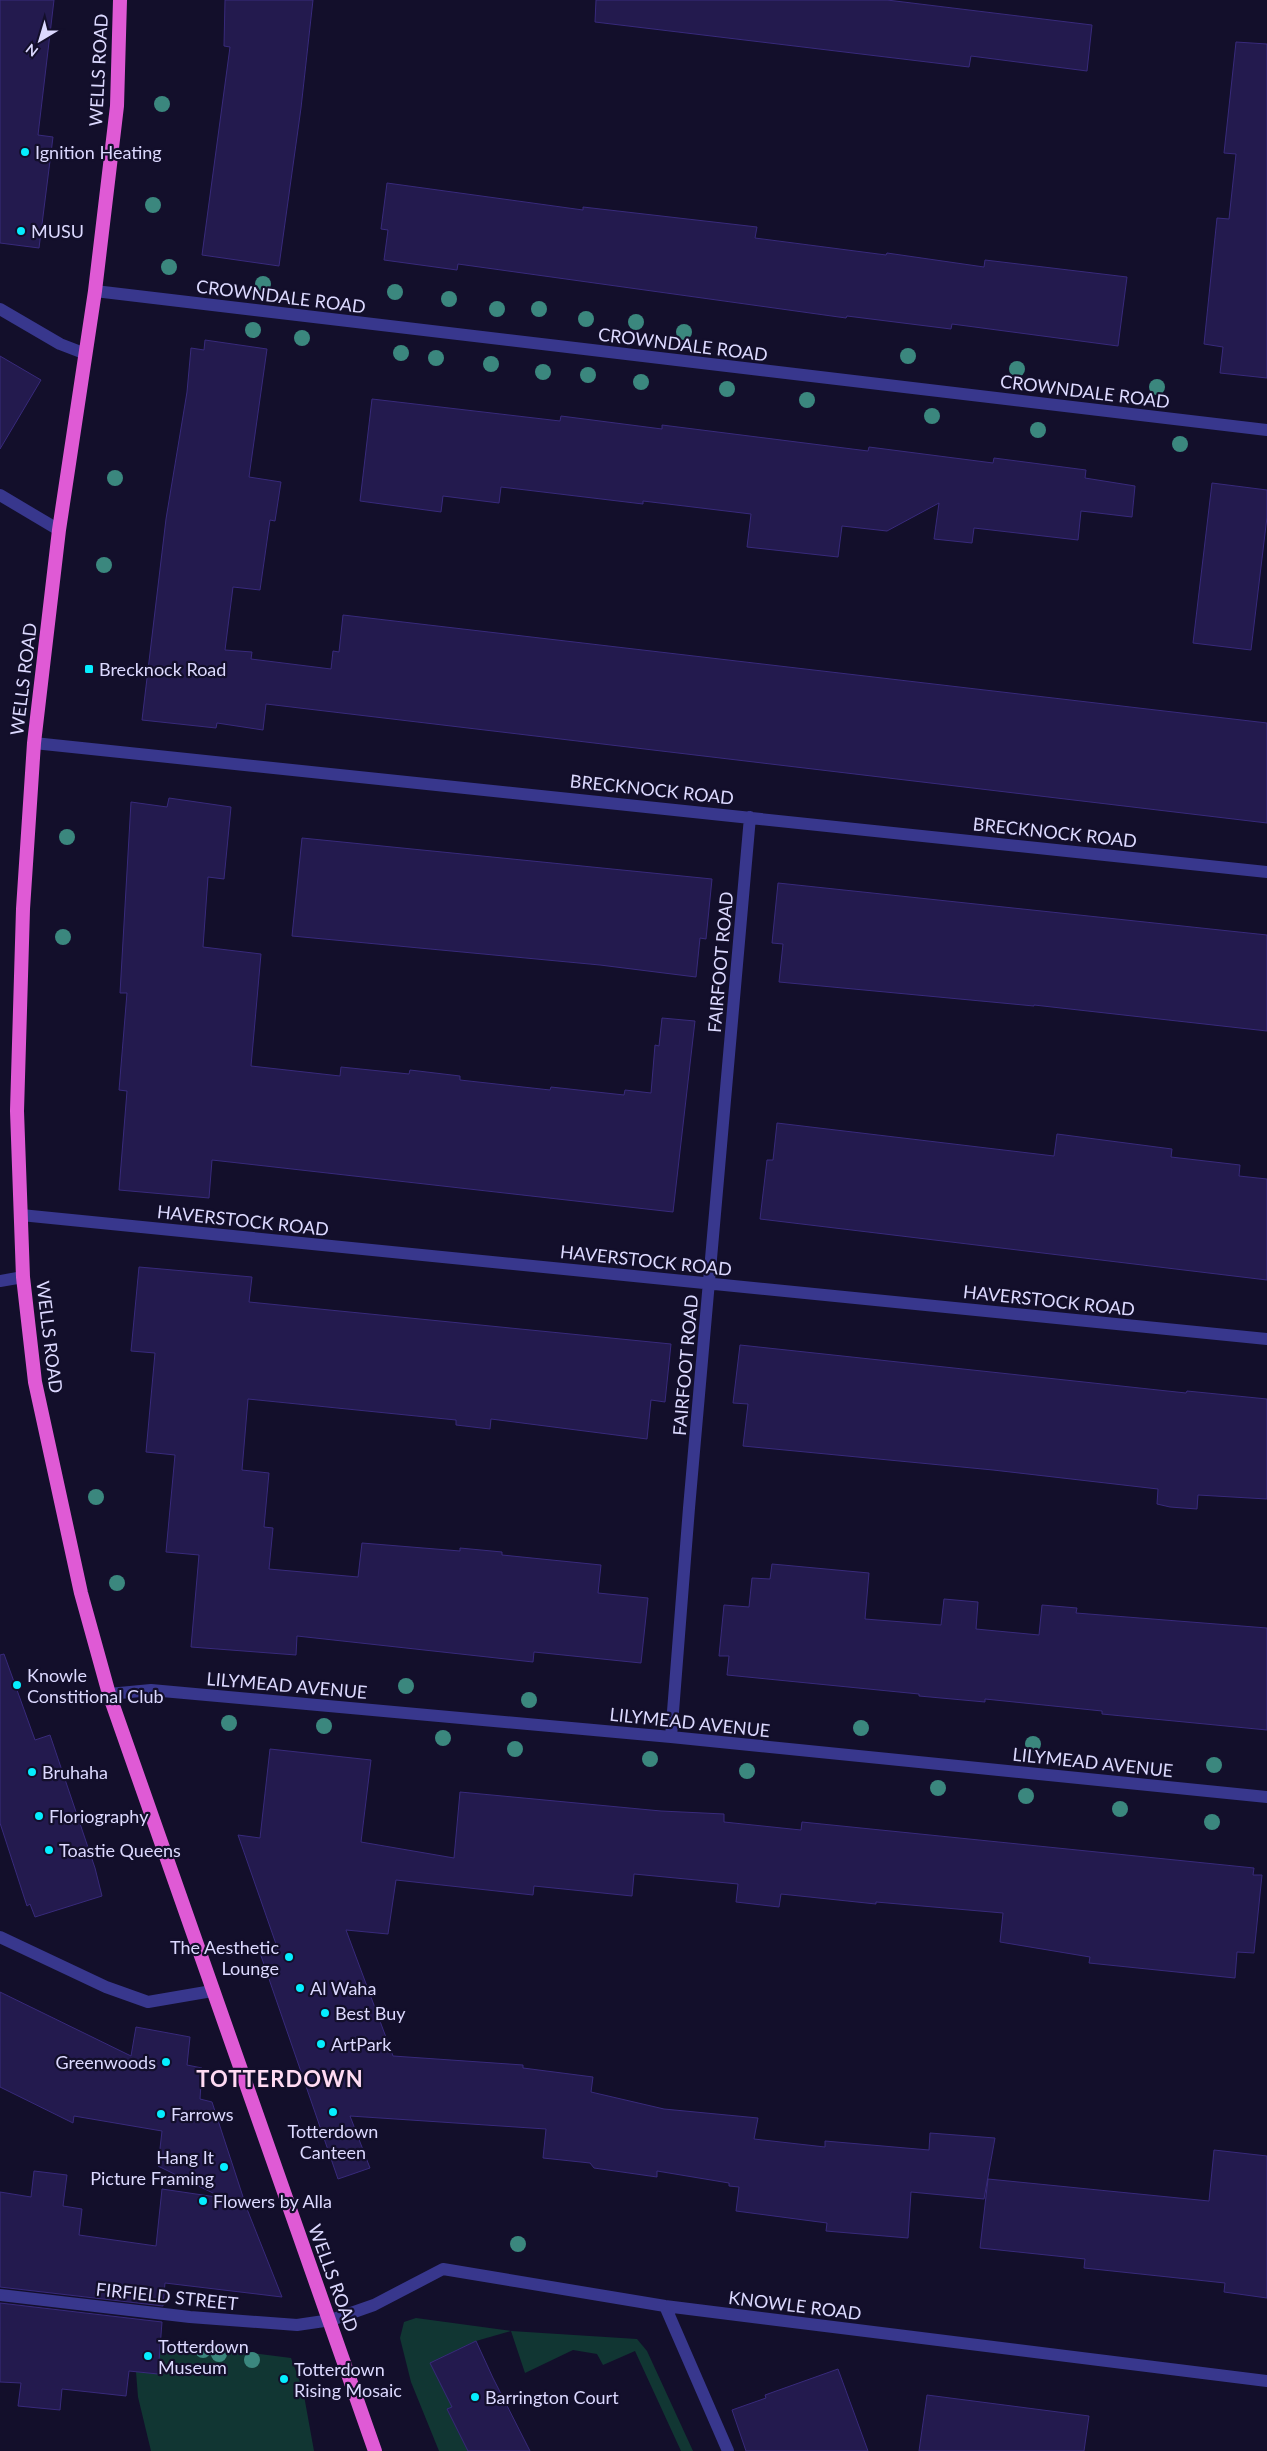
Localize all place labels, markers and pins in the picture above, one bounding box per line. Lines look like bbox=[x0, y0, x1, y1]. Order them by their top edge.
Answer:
place label: Ignition Heating bbox=[35, 141, 162, 163]
marker: Ignition Heating bbox=[19, 146, 31, 158]
place label: MUSU bbox=[31, 220, 84, 242]
marker: MUSU bbox=[15, 225, 27, 237]
place label: Brecknock Road bbox=[99, 658, 226, 680]
marker: Brecknock Road bbox=[83, 663, 95, 675]
place label: Knowle Constitional Club bbox=[27, 1664, 164, 1707]
marker: Knowle Constitional Club bbox=[11, 1679, 23, 1691]
place label: Bruhaha bbox=[42, 1761, 108, 1783]
marker: Bruhaha bbox=[26, 1766, 38, 1778]
place label: Floriography bbox=[49, 1805, 149, 1827]
marker: Floriography bbox=[33, 1810, 45, 1822]
place label: Toastie Queens bbox=[59, 1839, 181, 1861]
marker: Toastie Queens bbox=[43, 1844, 55, 1856]
place label: The Aesthetic Lounge bbox=[170, 1936, 279, 1979]
marker: The Aesthetic Lounge bbox=[283, 1951, 295, 1963]
place label: Al Waha bbox=[310, 1977, 376, 1999]
marker: Al Waha bbox=[294, 1982, 306, 1994]
place label: Best Buy bbox=[335, 2002, 406, 2024]
marker: Best Buy bbox=[319, 2007, 331, 2019]
place label: ArtPark bbox=[331, 2033, 392, 2055]
marker: ArtPark bbox=[315, 2038, 327, 2050]
place label: Greenwoods bbox=[56, 2051, 156, 2073]
marker: Greenwoods bbox=[160, 2056, 172, 2068]
place label: Farrows bbox=[171, 2103, 234, 2125]
marker: Totterdown Canteen bbox=[327, 2106, 339, 2118]
marker: Farrows bbox=[155, 2108, 167, 2120]
place label: Totterdown Canteen bbox=[288, 2120, 378, 2163]
place label: Hang It Picture Framing bbox=[90, 2146, 215, 2189]
marker: Hang It Picture Framing bbox=[218, 2161, 230, 2173]
place label: Flowers by Alla bbox=[213, 2190, 332, 2212]
marker: Flowers by Alla bbox=[197, 2195, 209, 2207]
place label: Totterdown Museum bbox=[158, 2335, 249, 2378]
marker: Totterdown Museum bbox=[142, 2350, 154, 2362]
place label: Totterdown Rising Mosaic bbox=[294, 2358, 402, 2401]
marker: Totterdown Rising Mosaic bbox=[278, 2373, 290, 2385]
place label: Barrington Court bbox=[485, 2386, 619, 2408]
marker: Barrington Court bbox=[469, 2391, 481, 2403]

